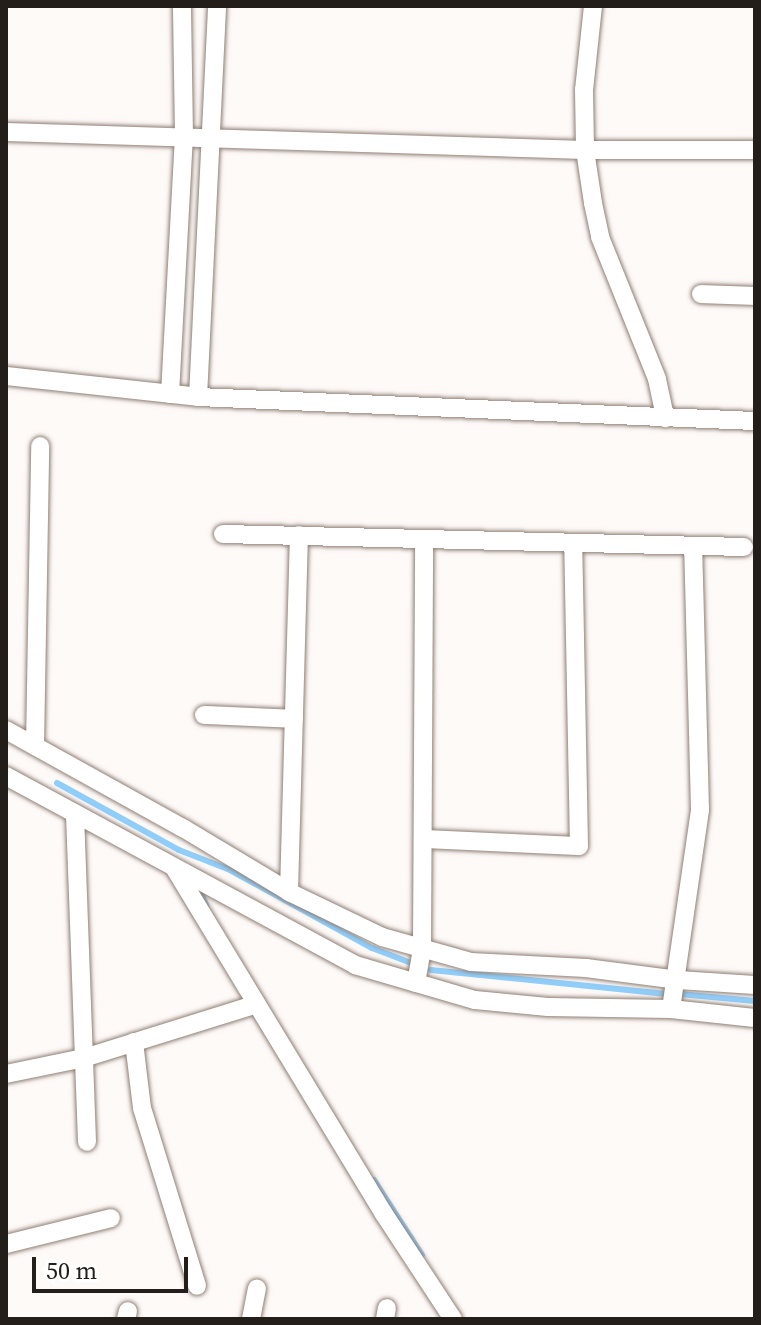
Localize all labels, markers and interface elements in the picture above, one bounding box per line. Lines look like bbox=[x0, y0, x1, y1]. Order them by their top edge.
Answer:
scale bar bbox=[36, 1241, 192, 1291]
text: 50 m bbox=[46, 1254, 97, 1287]

